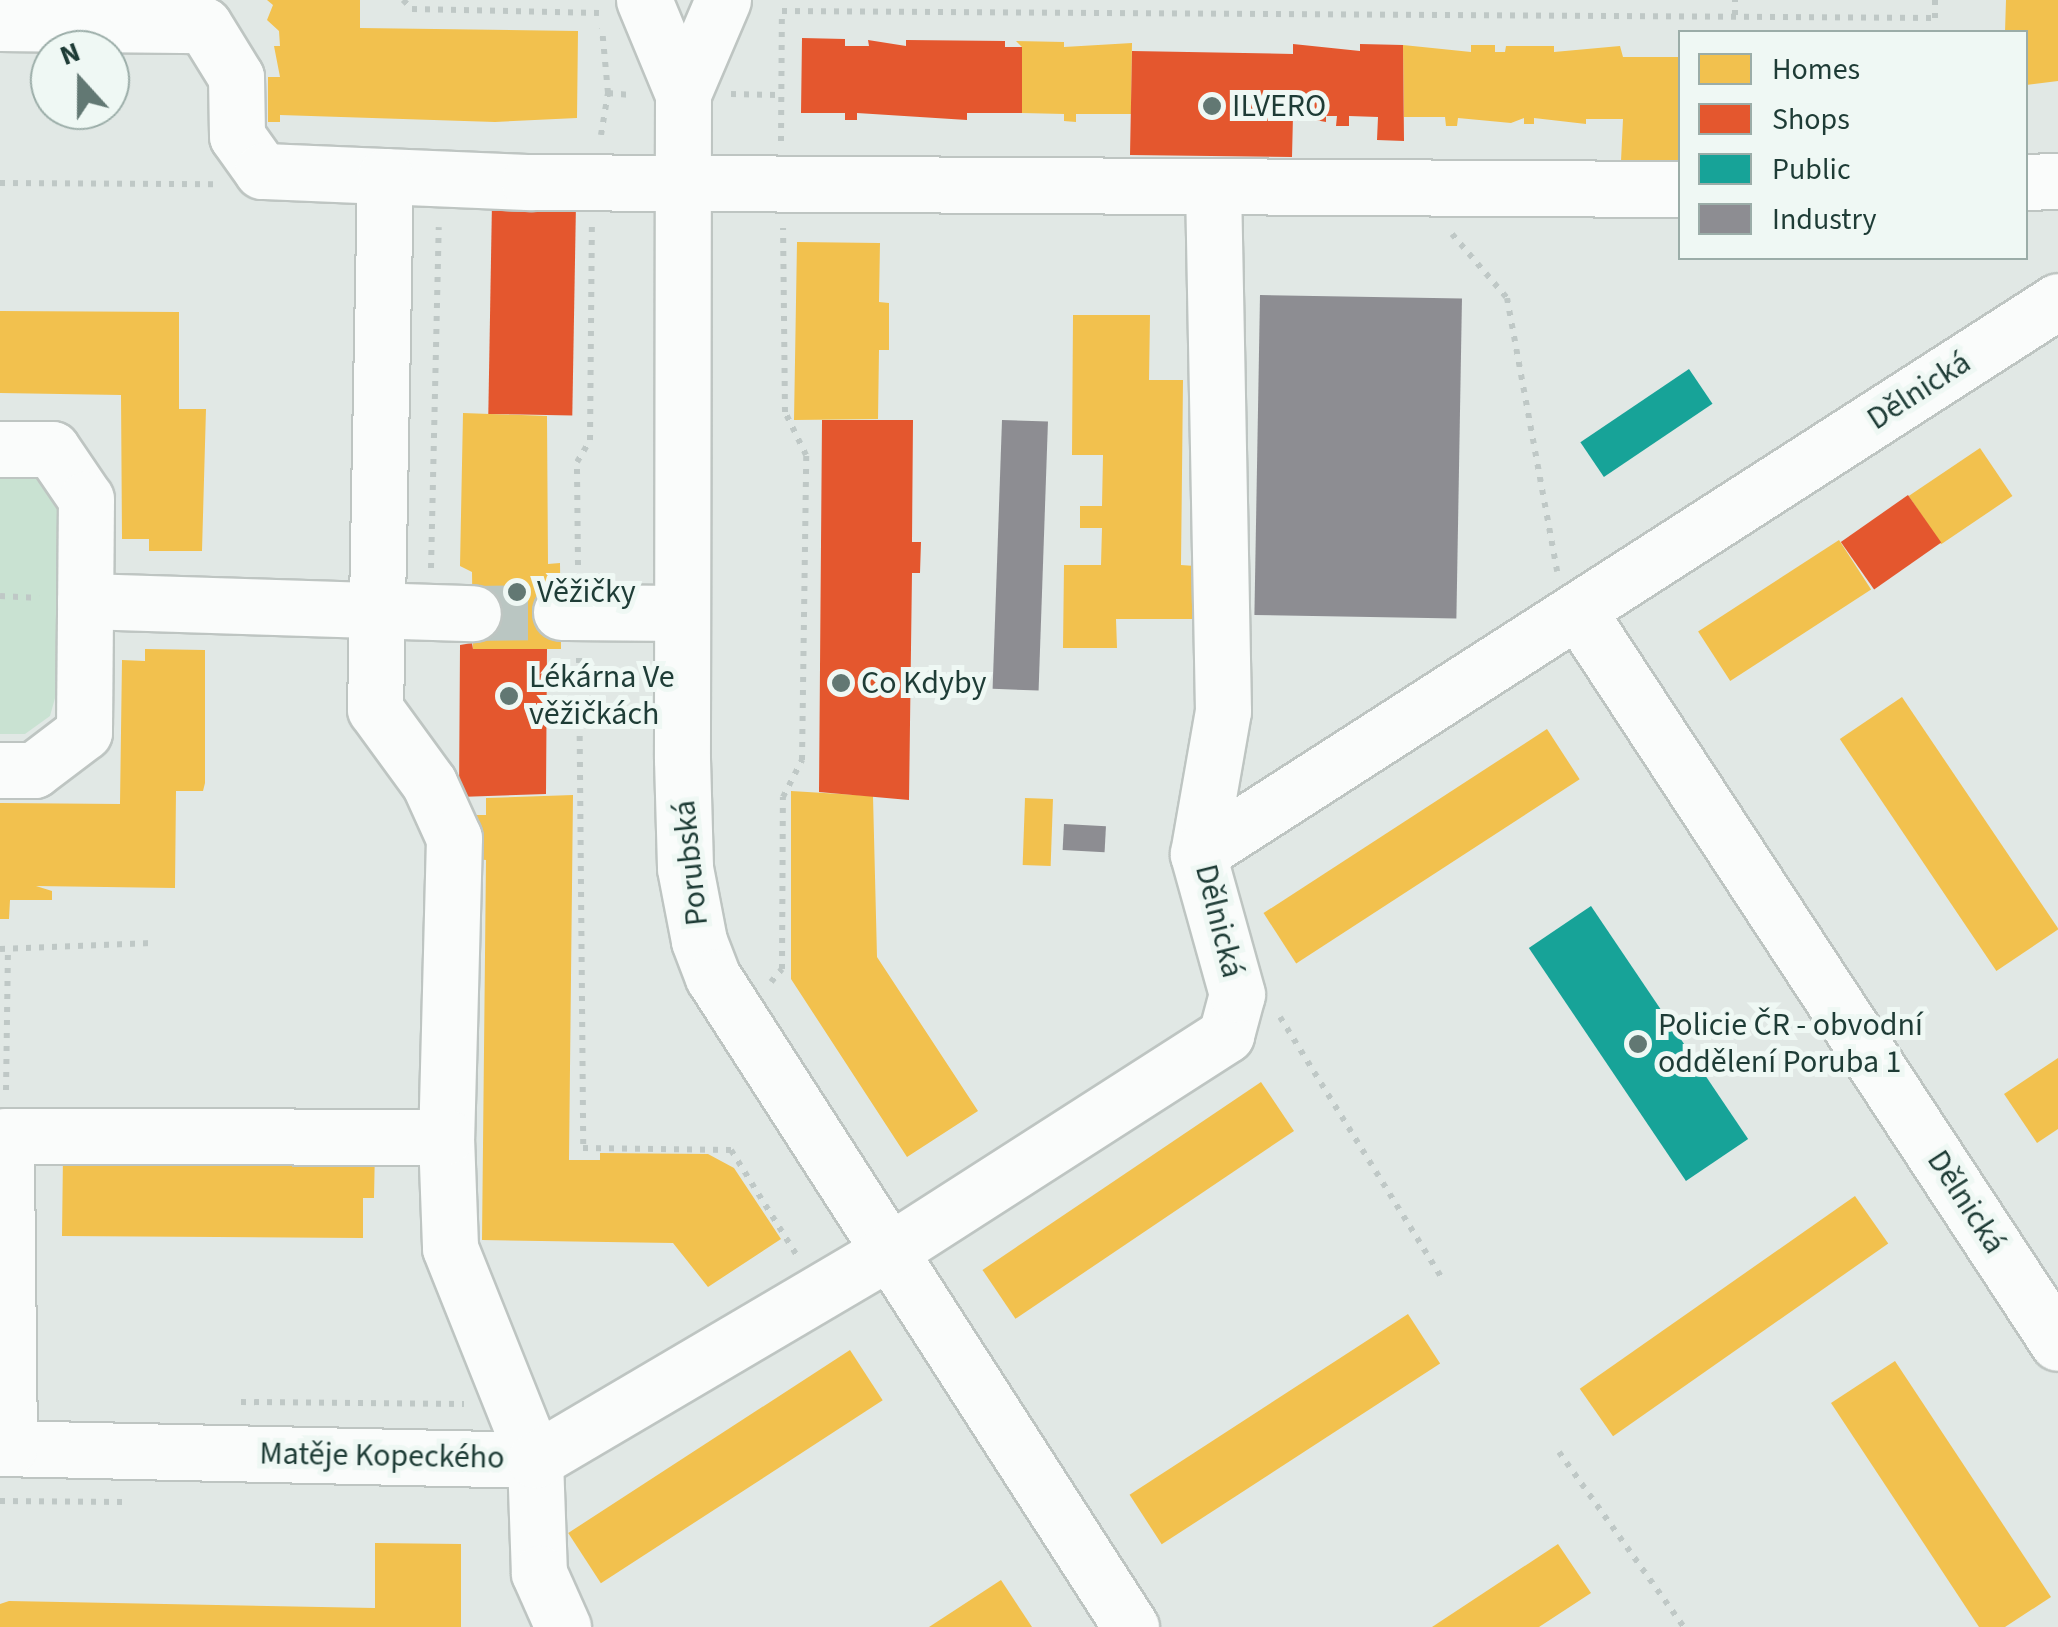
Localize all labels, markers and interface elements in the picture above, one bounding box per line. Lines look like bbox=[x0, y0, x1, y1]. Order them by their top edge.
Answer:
north arrow bbox=[30, 30, 130, 130]
legend bbox=[1678, 30, 2028, 260]
text: N bbox=[54, 32, 86, 76]
text: Homes bbox=[1772, 48, 1860, 91]
place label: ILVERO bbox=[1232, 87, 1326, 125]
marker: ILVERO bbox=[1201, 95, 1223, 117]
text: Shops bbox=[1772, 98, 1850, 141]
text: Public bbox=[1772, 148, 1851, 191]
text: Industry bbox=[1772, 198, 1877, 241]
street label: Dělnická bbox=[1860, 343, 1978, 439]
place label: Věžičky bbox=[537, 573, 636, 611]
marker: Věžičky bbox=[506, 581, 528, 603]
place label: Lékárna Ve věžičkách bbox=[529, 659, 675, 734]
place label: Co Kdyby bbox=[861, 664, 987, 702]
marker: Co Kdyby bbox=[830, 672, 852, 694]
marker: Lékárna Ve věžičkách bbox=[498, 685, 520, 707]
street label: Porubská bbox=[665, 798, 717, 928]
street label: Dělnická bbox=[1186, 860, 1252, 982]
place label: Policie ČR - obvodní oddělení Poruba 1 bbox=[1658, 1007, 1923, 1082]
marker: Policie ČR - obvodní oddělení Poruba 1 bbox=[1627, 1033, 1649, 1055]
street label: Dělnická bbox=[1918, 1143, 2014, 1261]
street label: Matěje Kopeckého bbox=[259, 1435, 505, 1477]

